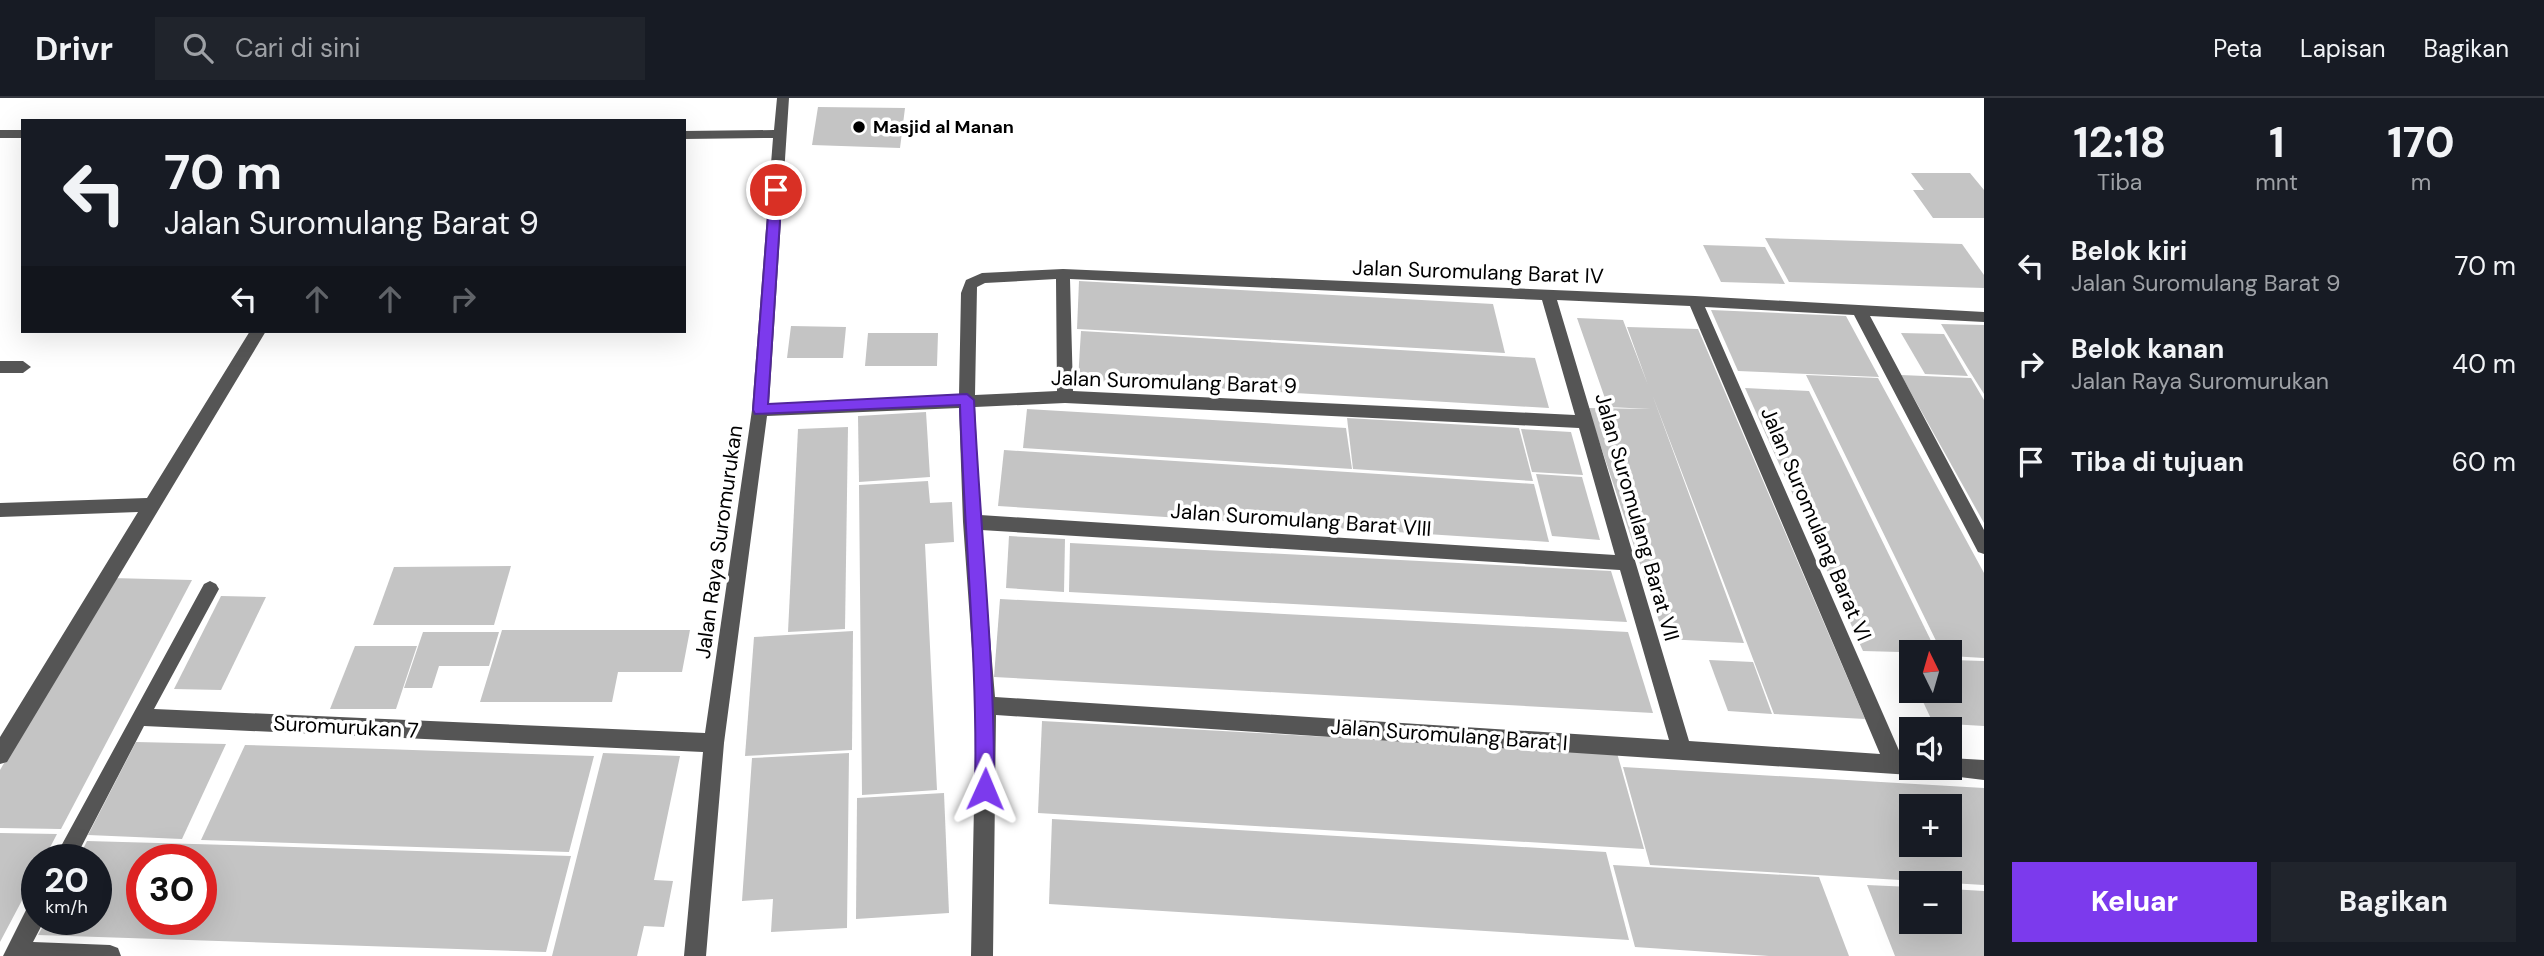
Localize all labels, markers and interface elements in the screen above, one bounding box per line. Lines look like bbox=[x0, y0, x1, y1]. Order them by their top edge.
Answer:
search box bbox=[155, 17, 645, 80]
text: Drivr bbox=[35, 27, 113, 70]
icon: search bbox=[179, 29, 217, 67]
text: Cari di sini bbox=[235, 31, 361, 65]
text: Peta bbox=[2213, 33, 2262, 64]
text: Lapisan bbox=[2300, 33, 2385, 64]
text: Bagikan bbox=[2423, 33, 2509, 64]
place label: Masjid al Manan bbox=[873, 115, 1014, 139]
text: 12:18 bbox=[2073, 115, 2166, 170]
text: 1 bbox=[2269, 115, 2284, 170]
text: 170 bbox=[2387, 115, 2455, 170]
marker: Masjid al Manan bbox=[851, 119, 867, 135]
text: 70 m bbox=[164, 140, 282, 204]
icon: left bbox=[49, 147, 140, 238]
pin bbox=[746, 160, 806, 220]
text: Tiba bbox=[2097, 167, 2142, 197]
text: mnt bbox=[2255, 167, 2298, 197]
text: m bbox=[2411, 167, 2431, 197]
icon: arrive bbox=[757, 171, 795, 209]
text: Jalan Suromulang Barat 9 bbox=[164, 202, 539, 244]
text: Belok kiri bbox=[2071, 234, 2187, 268]
icon: left bbox=[2012, 247, 2050, 285]
text: 70 m bbox=[2455, 249, 2516, 283]
street label: Jalan Suromulang Barat IV bbox=[1352, 254, 1604, 290]
text: Jalan Suromulang Barat 9 bbox=[2071, 268, 2340, 298]
icon: left bbox=[225, 280, 263, 318]
icon: ahead bbox=[298, 280, 336, 318]
icon: ahead bbox=[371, 280, 409, 318]
icon: right bbox=[444, 280, 482, 318]
text: Belok kanan bbox=[2071, 332, 2224, 366]
icon: right bbox=[2012, 345, 2050, 383]
text: 40 m bbox=[2452, 347, 2516, 381]
street label: Jalan Suromulang Barat 9 bbox=[1051, 364, 1297, 400]
text: Jalan Raya Suromurukan bbox=[2071, 366, 2329, 396]
street label: Jalan Suromulang Barat VII bbox=[1588, 390, 1686, 644]
street label: Jalan Suromulang Barat VI bbox=[1754, 403, 1878, 645]
street label: Jalan Raya Suromurukan bbox=[689, 423, 749, 661]
icon: arrive bbox=[2012, 443, 2050, 481]
text: Tiba di tujuan bbox=[2071, 445, 2244, 479]
text: 60 m bbox=[2452, 445, 2516, 479]
street label: Jalan Suromulang Barat VIII bbox=[1170, 497, 1432, 543]
north arrow bbox=[1899, 640, 1962, 704]
map controls bbox=[1899, 640, 1962, 934]
street label: Suromurukan 7 bbox=[273, 709, 419, 745]
street label: Jalan Suromulang Barat I bbox=[1329, 713, 1569, 757]
button: sound bbox=[1899, 717, 1962, 780]
position arrow bbox=[948, 752, 1022, 826]
button: + bbox=[1899, 794, 1962, 857]
speed limit sign: 30 bbox=[126, 844, 217, 935]
text: 20 bbox=[44, 857, 89, 903]
button: Keluar bbox=[2012, 862, 2257, 942]
button: Bagikan bbox=[2271, 862, 2516, 942]
button: − bbox=[1899, 871, 1962, 934]
text: km/h bbox=[45, 895, 88, 919]

